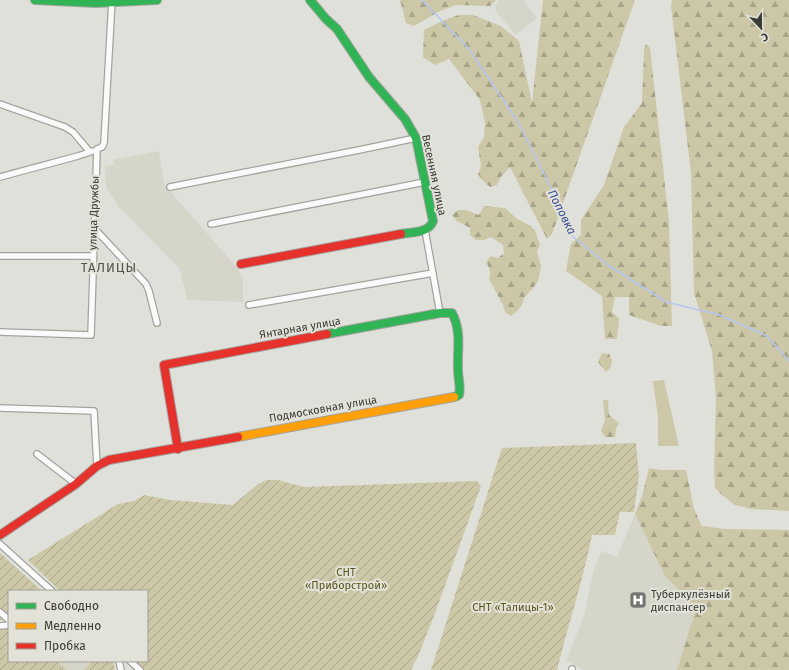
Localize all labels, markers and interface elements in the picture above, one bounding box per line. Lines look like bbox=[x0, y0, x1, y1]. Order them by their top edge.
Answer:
north arrow bbox=[741, 8, 781, 48]
text: С bbox=[759, 30, 770, 44]
street label: Весенняя улица bbox=[419, 133, 449, 217]
street label: улица Дружбы bbox=[86, 176, 102, 250]
water label: Поповка bbox=[545, 187, 579, 237]
district label: ТАЛИЦЫ bbox=[81, 260, 137, 275]
street label: Янтарная улица bbox=[258, 314, 342, 342]
street label: Подмосковная улица bbox=[268, 393, 378, 425]
park label: СНТ «Приборстрой» bbox=[305, 566, 387, 592]
place label: Туберкулёзный диспансер bbox=[651, 588, 730, 614]
legend bbox=[8, 590, 148, 662]
hospital icon: Туберкулёзный диспансер bbox=[628, 590, 648, 610]
text: Свободно bbox=[44, 599, 99, 613]
park label: СНТ «Талицы-1» bbox=[472, 601, 554, 614]
text: Медленно bbox=[44, 619, 101, 633]
text: Пробка bbox=[44, 639, 86, 653]

